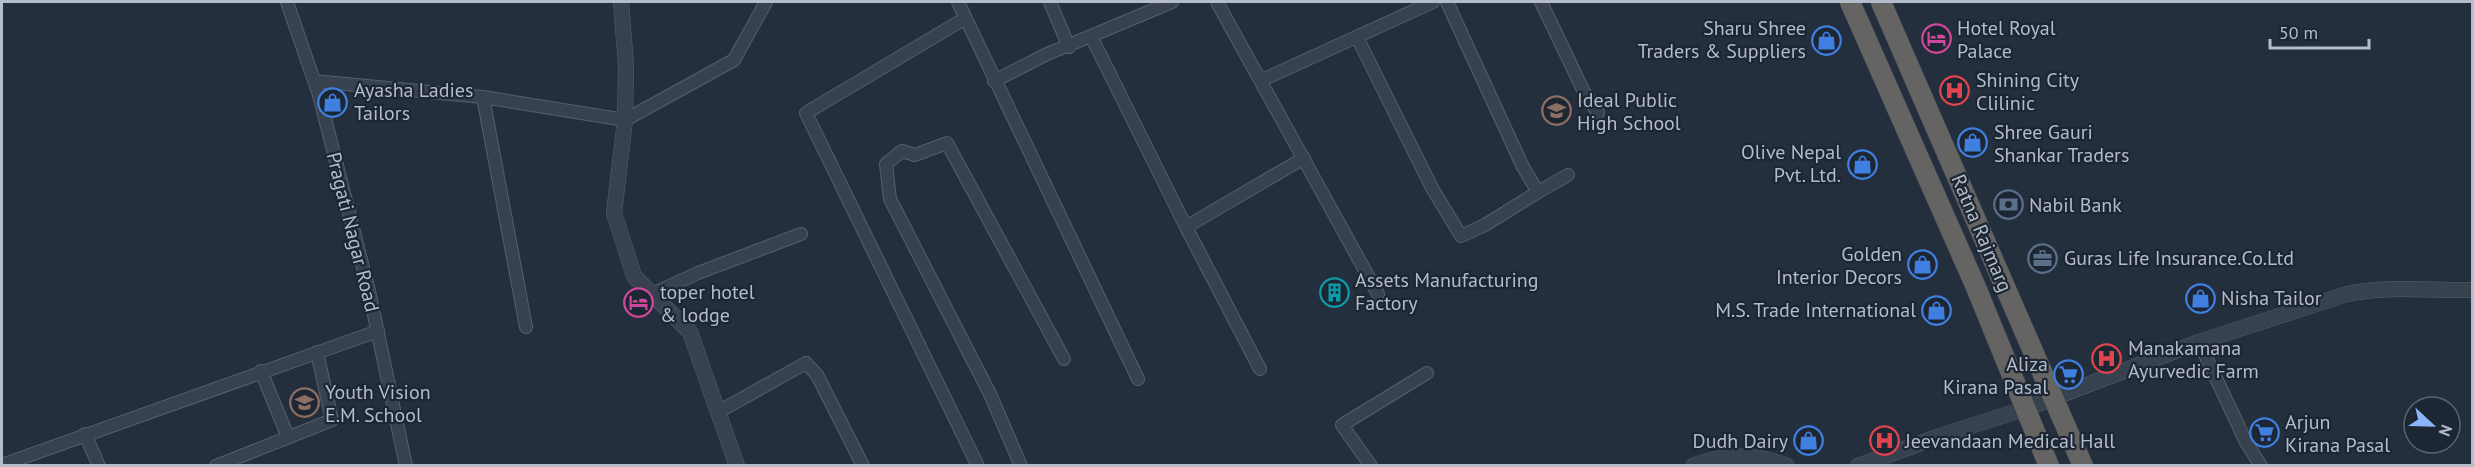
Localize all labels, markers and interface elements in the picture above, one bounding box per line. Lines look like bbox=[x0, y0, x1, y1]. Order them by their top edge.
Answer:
scale bar bbox=[2270, 12, 2369, 50]
place label: Sharu Shree Traders & Suppliers bbox=[1638, 15, 1806, 64]
place label: Hotel Royal Palace bbox=[1957, 15, 2056, 64]
text: 50 m bbox=[2279, 21, 2318, 44]
hotel icon: Hotel Royal Palace bbox=[1920, 23, 1952, 55]
shop icon: Sharu Shree Traders & Suppliers bbox=[1811, 24, 1843, 56]
place label: Shining City Clilinic bbox=[1976, 67, 2080, 116]
hospital icon: Shining City Clilinic bbox=[1939, 75, 1971, 107]
place label: Ayasha Ladies Tailors bbox=[354, 77, 473, 126]
shop icon: Ayasha Ladies Tailors bbox=[317, 86, 349, 118]
place label: Ideal Public High School bbox=[1577, 87, 1681, 136]
school or university icon: Ideal Public High School bbox=[1540, 95, 1572, 127]
place label: Shree Gauri Shankar Traders bbox=[1994, 119, 2129, 168]
shop icon: Shree Gauri Shankar Traders bbox=[1957, 127, 1989, 159]
place label: Olive Nepal Pvt. Ltd. bbox=[1741, 139, 1841, 188]
shop icon: Olive Nepal Pvt. Ltd. bbox=[1846, 148, 1878, 180]
street label: Pragati Nagar Road bbox=[321, 149, 385, 315]
street label: Ratna Rajmarg bbox=[1946, 170, 2018, 296]
bank icon: Nabil Bank bbox=[1992, 189, 2024, 221]
place label: Nabil Bank bbox=[2029, 192, 2122, 218]
place label: Golden Interior Decors bbox=[1776, 241, 1902, 290]
office icon: Guras Life Insurance.Co.Ltd bbox=[2027, 242, 2059, 274]
place label: Guras Life Insurance.Co.Ltd bbox=[2064, 245, 2294, 271]
shop icon: Golden Interior Decors bbox=[1907, 249, 1939, 281]
place label: Assets Manufacturing Factory bbox=[1355, 267, 1538, 316]
building icon: Assets Manufacturing Factory bbox=[1318, 276, 1350, 308]
place label: toper hotel & lodge bbox=[660, 279, 755, 328]
shop icon: Nisha Tailor bbox=[2184, 282, 2216, 314]
place label: Nisha Tailor bbox=[2221, 285, 2322, 311]
hotel icon: toper hotel & lodge bbox=[623, 287, 655, 319]
shop icon: M.S. Trade International bbox=[1921, 294, 1953, 326]
place label: M.S. Trade International bbox=[1715, 297, 1916, 323]
place label: Manakamana Ayurvedic Farm bbox=[2128, 335, 2259, 384]
hospital icon: Manakamana Ayurvedic Farm bbox=[2091, 343, 2123, 375]
place label: Aliza Kirana Pasal bbox=[1943, 351, 2048, 400]
supermarket icon: Aliza Kirana Pasal bbox=[2053, 359, 2085, 391]
place label: Youth Vision E.M. School bbox=[325, 379, 431, 428]
school or university icon: Youth Vision E.M. School bbox=[288, 387, 320, 419]
north arrow bbox=[2402, 395, 2462, 455]
place label: Arjun Kirana Pasal bbox=[2285, 409, 2390, 458]
supermarket icon: Arjun Kirana Pasal bbox=[2248, 417, 2280, 449]
text: N bbox=[2435, 422, 2457, 439]
shop icon: Dudh Dairy bbox=[1793, 425, 1825, 457]
hospital icon: Jeevandaan Medical Hall bbox=[1868, 425, 1900, 457]
place label: Dudh Dairy bbox=[1693, 428, 1789, 454]
place label: Jeevandaan Medical Hall bbox=[1904, 428, 2115, 454]

